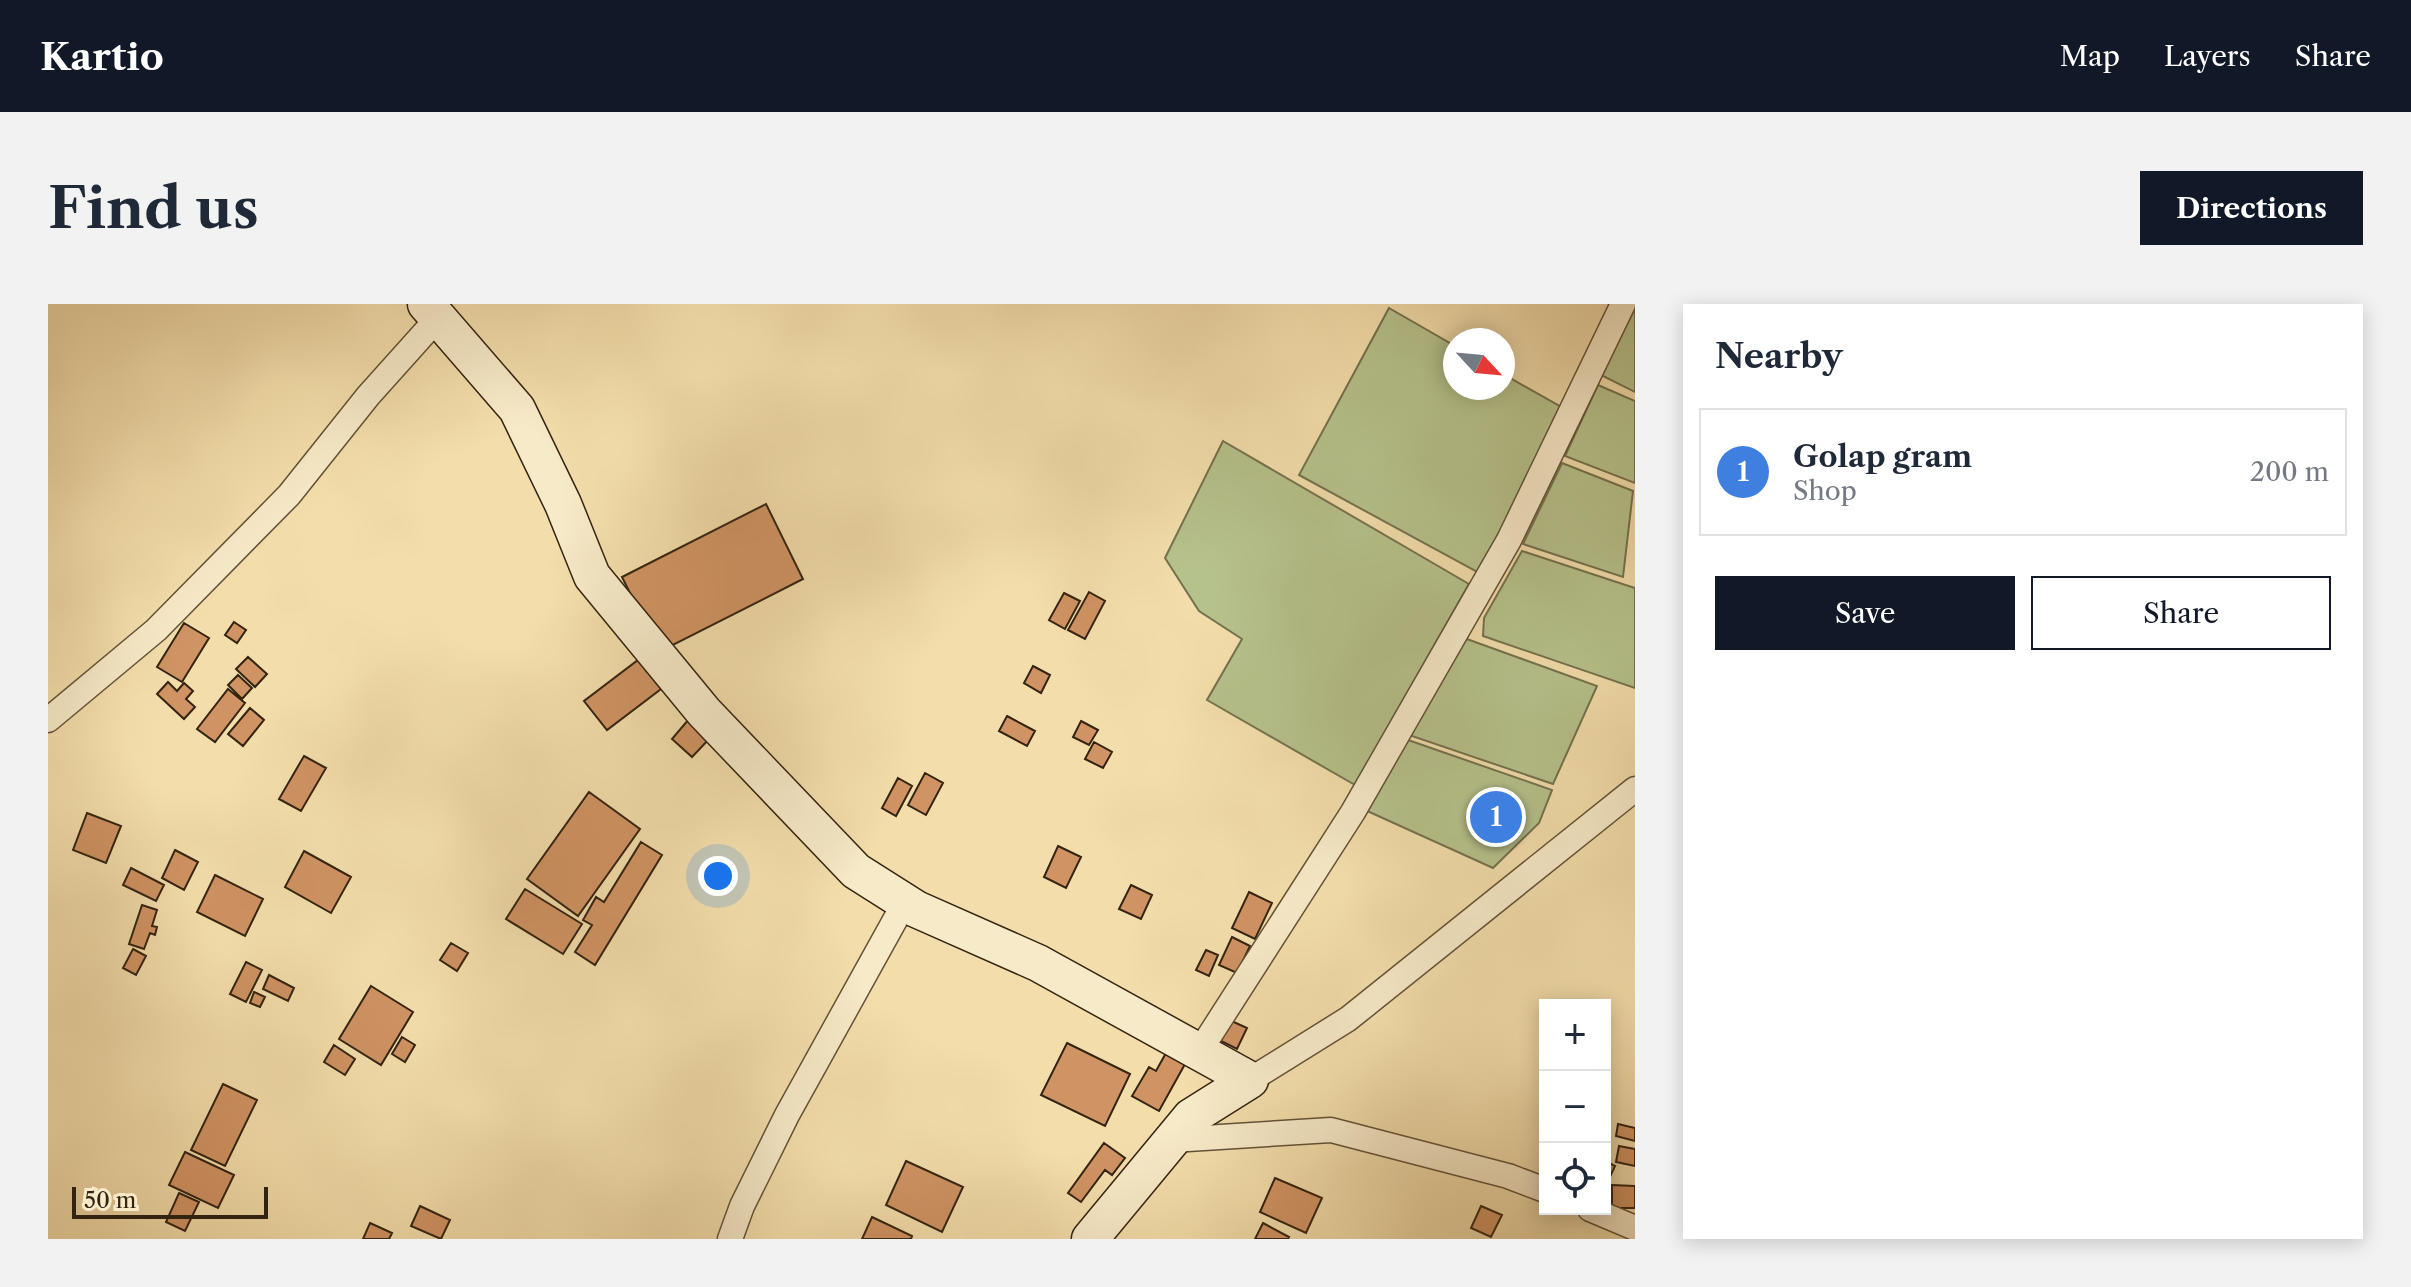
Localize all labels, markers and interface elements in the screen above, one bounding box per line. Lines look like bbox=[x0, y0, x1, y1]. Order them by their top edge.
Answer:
text: Kartio bbox=[40, 33, 164, 80]
text: Map bbox=[2060, 39, 2120, 73]
text: Layers bbox=[2164, 39, 2251, 73]
text: Share bbox=[2295, 39, 2371, 73]
button: Directions bbox=[2140, 171, 2363, 245]
text: Find us bbox=[48, 174, 259, 243]
north arrow bbox=[1443, 328, 1515, 400]
text: Nearby bbox=[1715, 335, 1843, 377]
text: Golap gram bbox=[1793, 438, 1972, 475]
text: 1 bbox=[1737, 456, 1749, 488]
text: 200 m bbox=[2250, 456, 2329, 488]
text: Shop bbox=[1793, 475, 1857, 507]
button: Save bbox=[1715, 576, 2015, 650]
button: Share bbox=[2031, 576, 2331, 650]
pin: 1 bbox=[1470, 787, 1522, 847]
your location bbox=[698, 856, 738, 896]
map controls bbox=[1539, 999, 1611, 1215]
button: + bbox=[1539, 999, 1611, 1071]
button: − bbox=[1539, 1071, 1611, 1143]
button: locate bbox=[1539, 1143, 1611, 1215]
scale bar bbox=[72, 1183, 268, 1219]
text: 50 m bbox=[84, 1187, 136, 1214]

